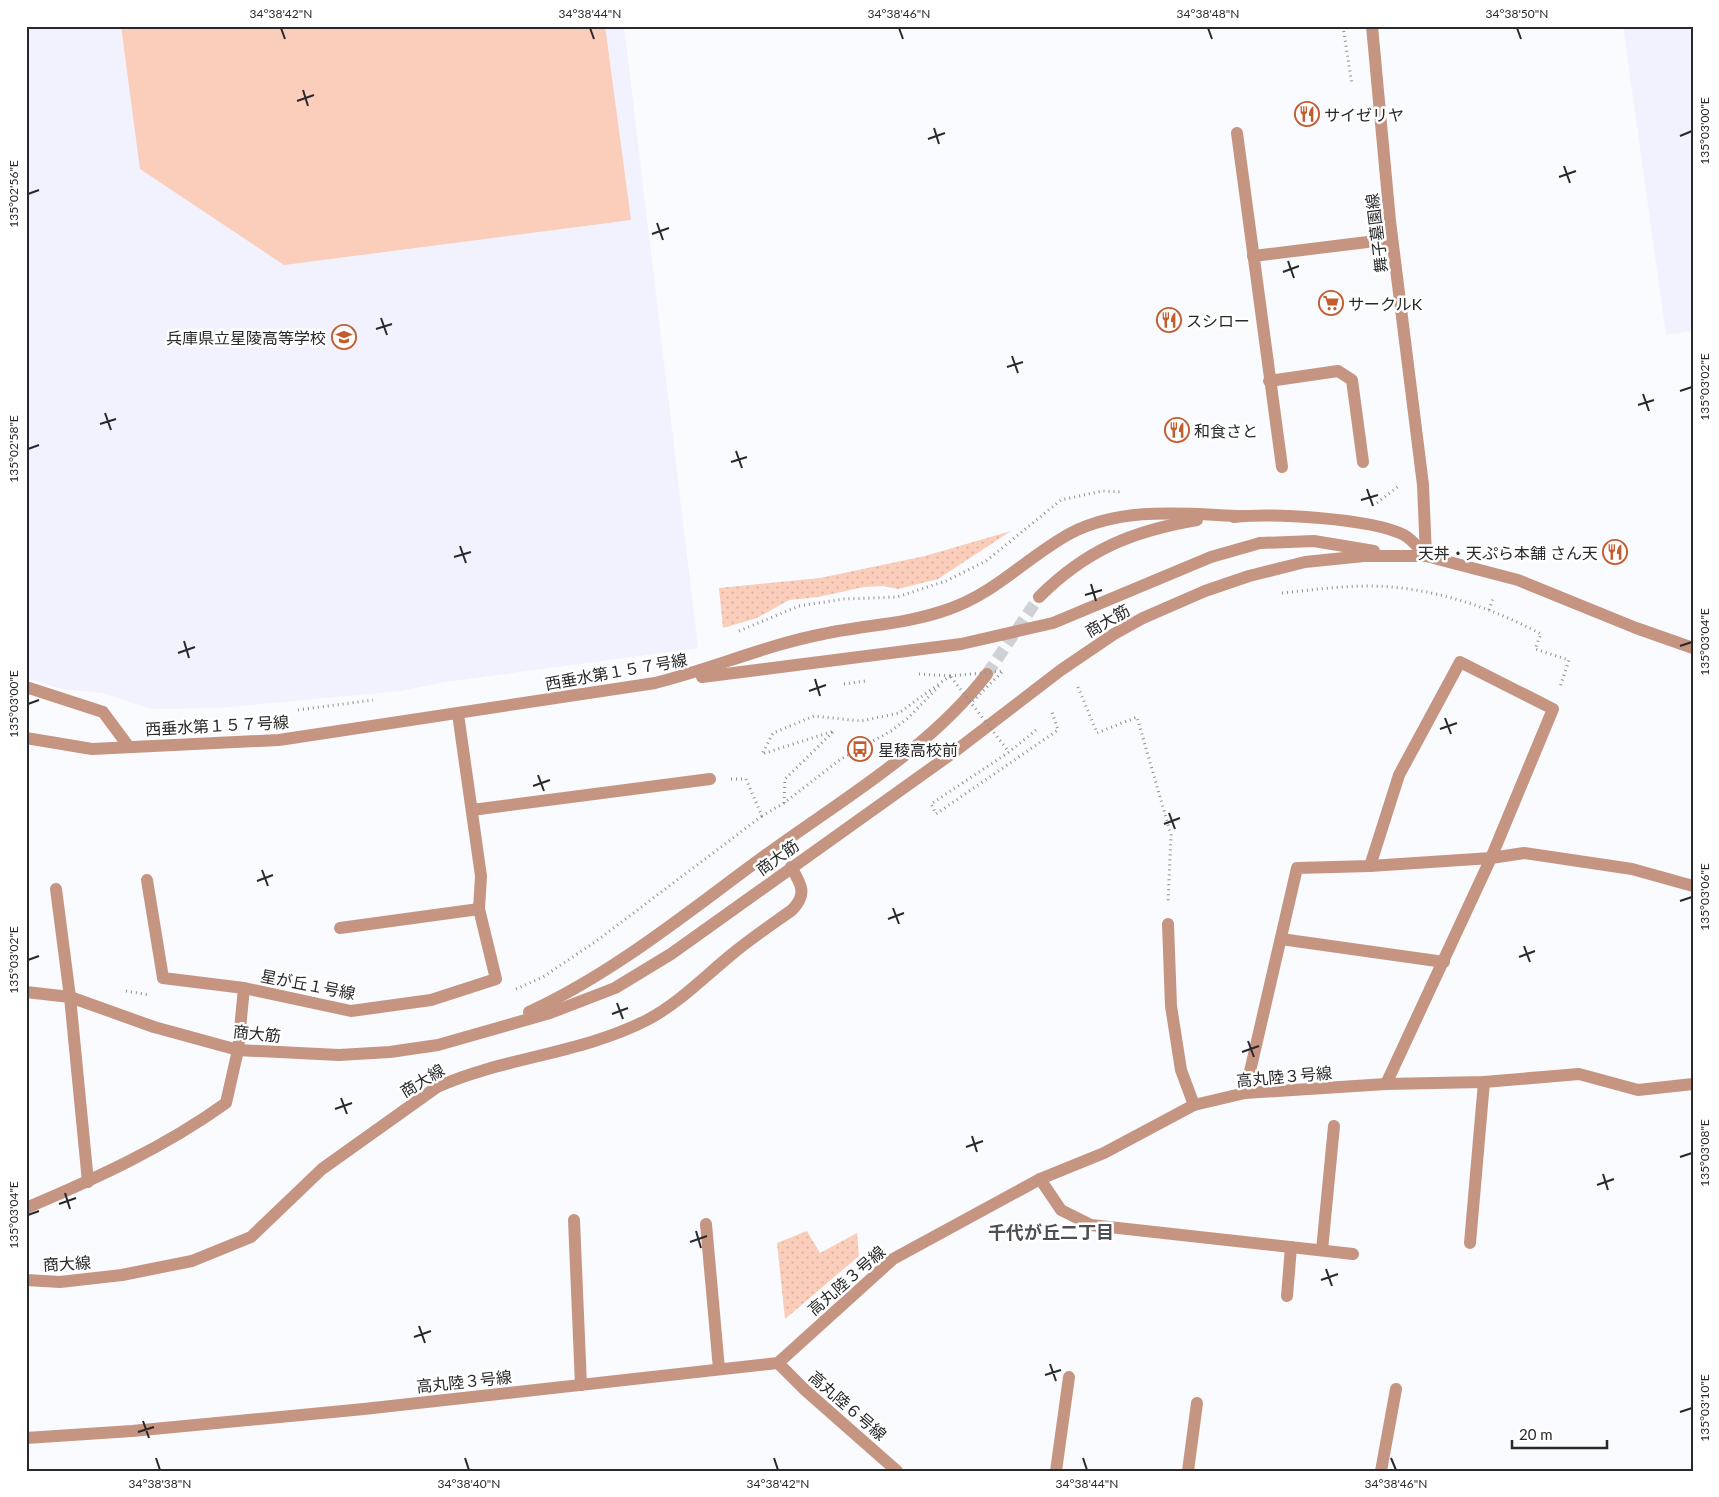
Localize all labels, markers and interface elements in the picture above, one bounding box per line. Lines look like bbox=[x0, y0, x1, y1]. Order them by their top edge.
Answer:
text: 34°38'42"N bbox=[250, 6, 312, 21]
text: 34°38'44"N bbox=[559, 6, 621, 21]
text: 34°38'46"N bbox=[868, 6, 930, 21]
text: 34°38'48"N bbox=[1177, 6, 1239, 21]
text: 34°38'50"N bbox=[1486, 6, 1548, 21]
text: 135°03'00"E bbox=[1697, 97, 1712, 165]
restaurant icon: サイゼリヤ bbox=[1294, 101, 1320, 127]
place label: サイゼリヤ bbox=[1324, 105, 1404, 124]
text: 135°02'56"E bbox=[6, 160, 21, 228]
street label: 舞子墓園線 bbox=[1362, 192, 1390, 274]
supermarket icon: サークルK bbox=[1318, 290, 1344, 316]
place label: サークルK bbox=[1348, 294, 1423, 313]
restaurant icon: スシロー bbox=[1156, 307, 1182, 333]
place label: スシロー bbox=[1186, 311, 1250, 330]
school or university icon: 兵庫県立星陵高等学校 bbox=[331, 324, 357, 350]
place label: 兵庫県立星陵高等学校 bbox=[166, 328, 326, 347]
text: 135°03'02"E bbox=[1697, 353, 1712, 421]
text: 135°02'58"E bbox=[6, 415, 21, 483]
restaurant icon: 和食さと bbox=[1164, 417, 1190, 443]
place label: 和食さと bbox=[1194, 421, 1258, 440]
restaurant icon: 天丼・天ぷら本舗 さん天 bbox=[1602, 539, 1628, 565]
place label: 天丼・天ぷら本舗 さん天 bbox=[1418, 543, 1598, 562]
street label: 商大筋 bbox=[1081, 600, 1133, 640]
text: 135°03'04"E bbox=[1697, 608, 1712, 676]
street label: 西垂水第１５７号線 bbox=[543, 649, 689, 693]
text: 135°03'00"E bbox=[6, 670, 21, 738]
street label: 西垂水第１５７号線 bbox=[145, 712, 289, 738]
bus stop icon: 星稜高校前 bbox=[847, 736, 873, 762]
place label: 星稜高校前 bbox=[878, 740, 958, 759]
street label: 商大筋 bbox=[752, 835, 802, 879]
text: 135°03'06"E bbox=[1697, 863, 1712, 931]
text: 135°03'02"E bbox=[6, 926, 21, 994]
street label: 星が丘１号線 bbox=[259, 966, 357, 1002]
street label: 商大筋 bbox=[232, 1021, 282, 1045]
street label: 商大線 bbox=[397, 1059, 447, 1101]
street label: 高丸陸３号線 bbox=[1235, 1062, 1333, 1090]
text: 135°03'08"E bbox=[1697, 1119, 1712, 1187]
text: 135°03'04"E bbox=[6, 1181, 21, 1249]
district label: 千代が丘二丁目 bbox=[988, 1221, 1114, 1243]
street label: 高丸陸３号線 bbox=[804, 1241, 888, 1319]
street label: 商大線 bbox=[43, 1252, 91, 1274]
street label: 高丸陸６号線 bbox=[806, 1366, 890, 1444]
street label: 高丸陸３号線 bbox=[415, 1367, 513, 1395]
text: 135°03'10"E bbox=[1697, 1374, 1712, 1442]
scale bar bbox=[1512, 1417, 1606, 1449]
text: 20 m bbox=[1519, 1425, 1553, 1443]
text: 34°38'38"N bbox=[129, 1476, 191, 1491]
text: 34°38'40"N bbox=[438, 1476, 500, 1491]
text: 34°38'42"N bbox=[747, 1476, 809, 1491]
text: 34°38'44"N bbox=[1056, 1476, 1118, 1491]
text: 34°38'46"N bbox=[1365, 1476, 1427, 1491]

